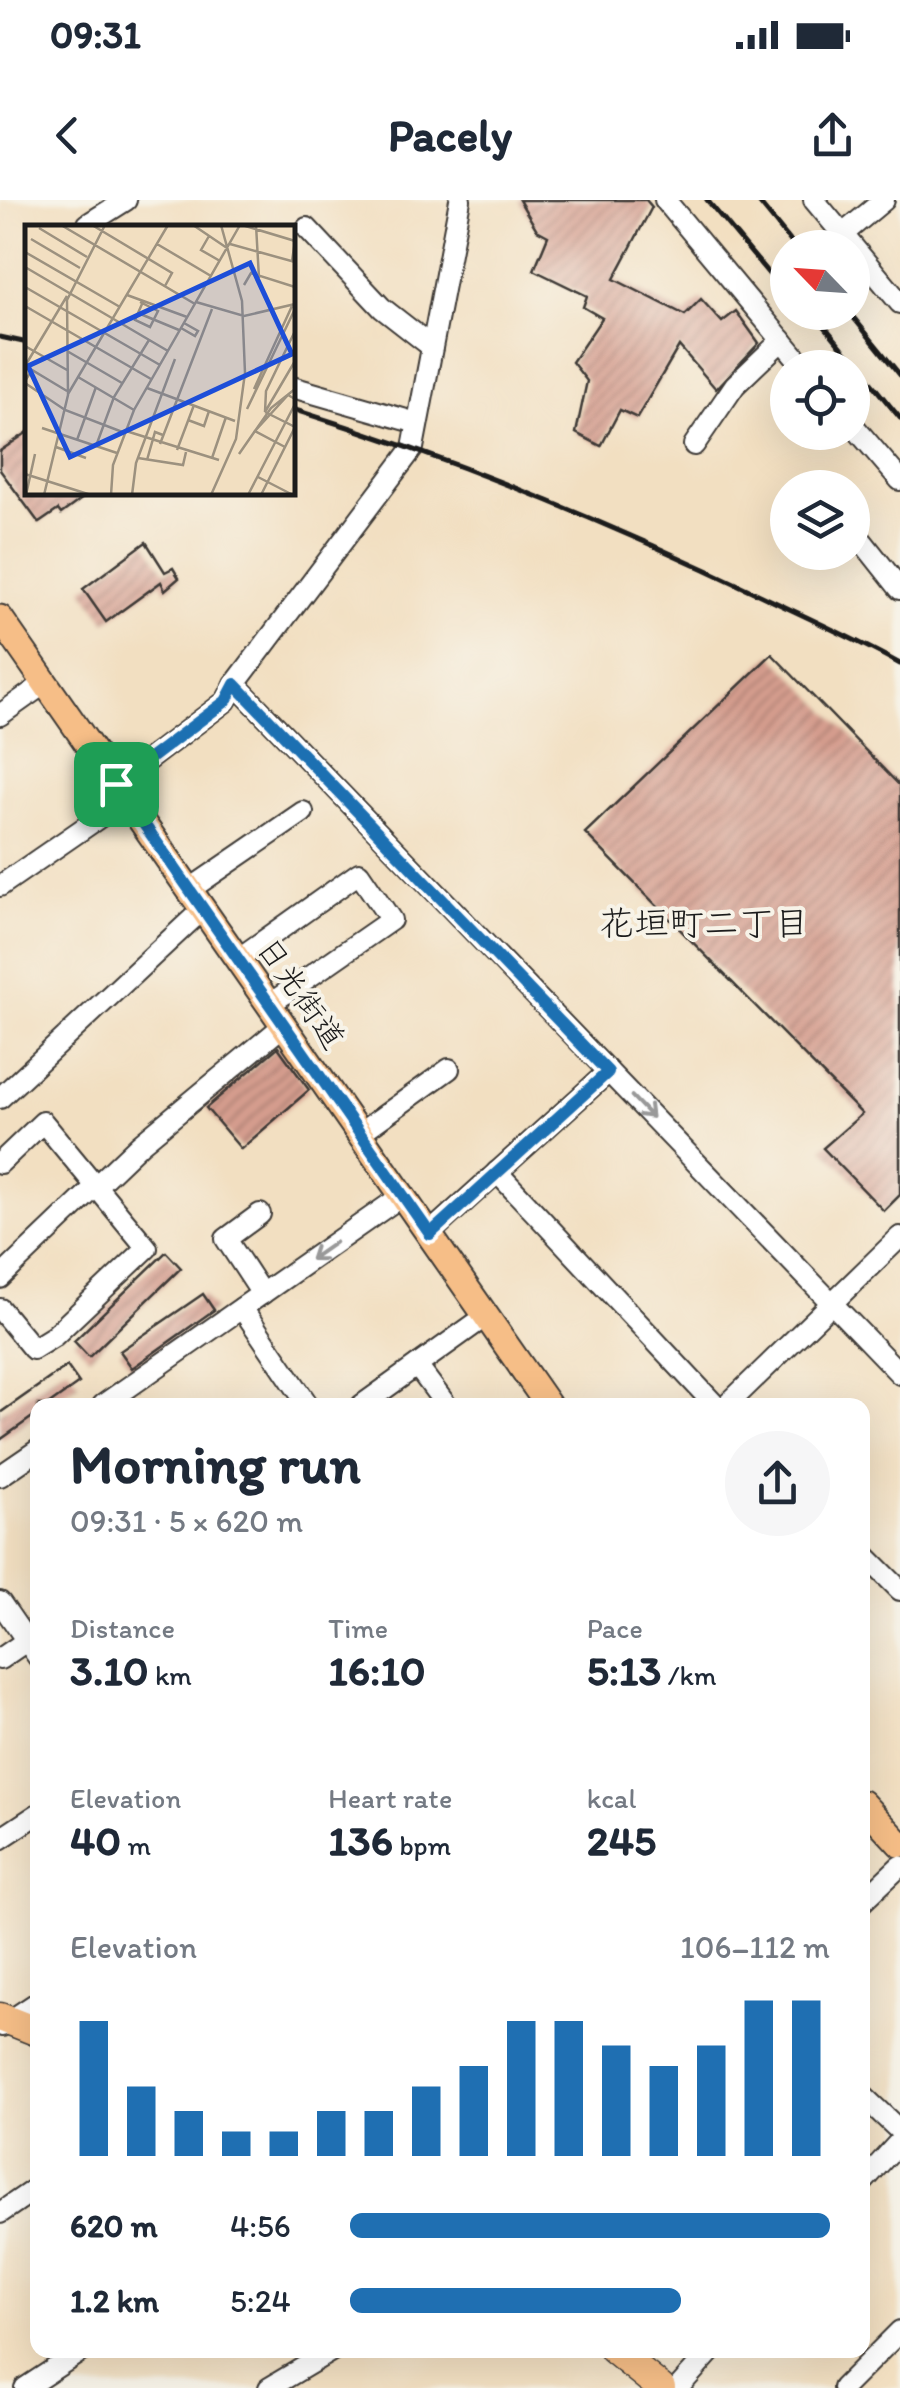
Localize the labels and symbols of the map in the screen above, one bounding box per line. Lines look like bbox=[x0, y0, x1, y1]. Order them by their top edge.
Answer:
inset map bbox=[25, 225, 295, 495]
north arrow bbox=[770, 230, 870, 330]
pin bbox=[74, 742, 159, 827]
district label: 花垣町二丁目 bbox=[599, 902, 809, 944]
street label: 日光街道 bbox=[249, 930, 353, 1056]
one-way arrow bbox=[630, 1095, 654, 1119]
one-way arrow bbox=[310, 1240, 338, 1261]

